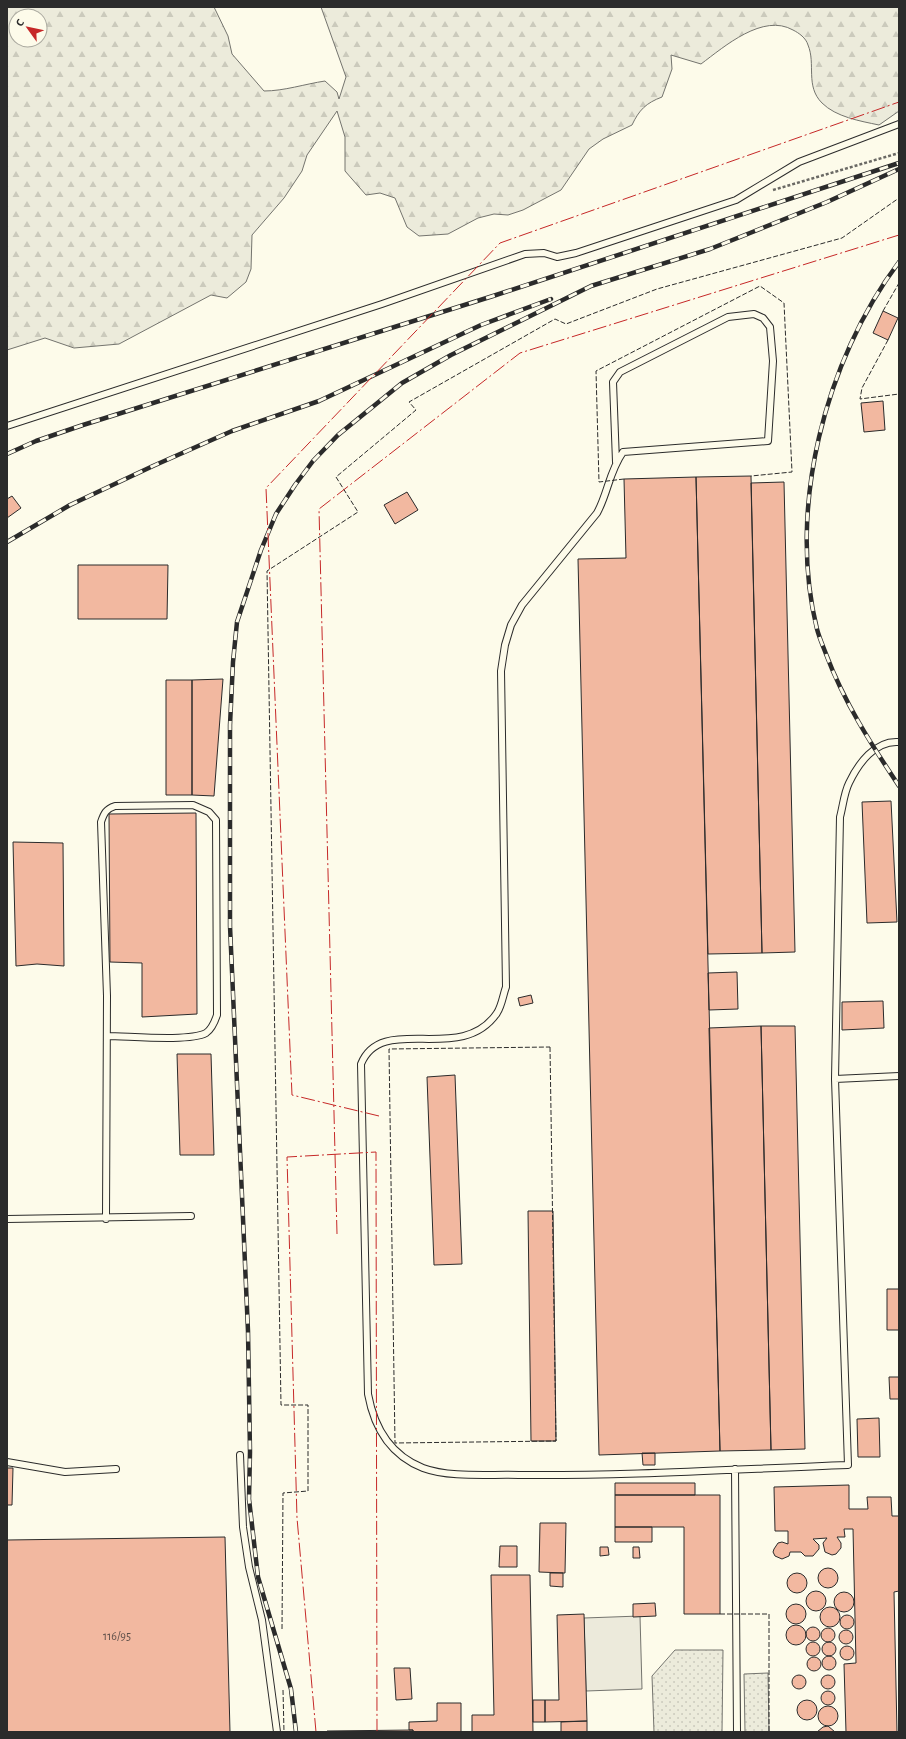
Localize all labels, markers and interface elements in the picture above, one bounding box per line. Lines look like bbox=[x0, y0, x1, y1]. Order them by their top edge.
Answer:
north arrow bbox=[8, 8, 48, 48]
text: С bbox=[14, 17, 26, 28]
house number: 116/95 bbox=[103, 1630, 131, 1642]

